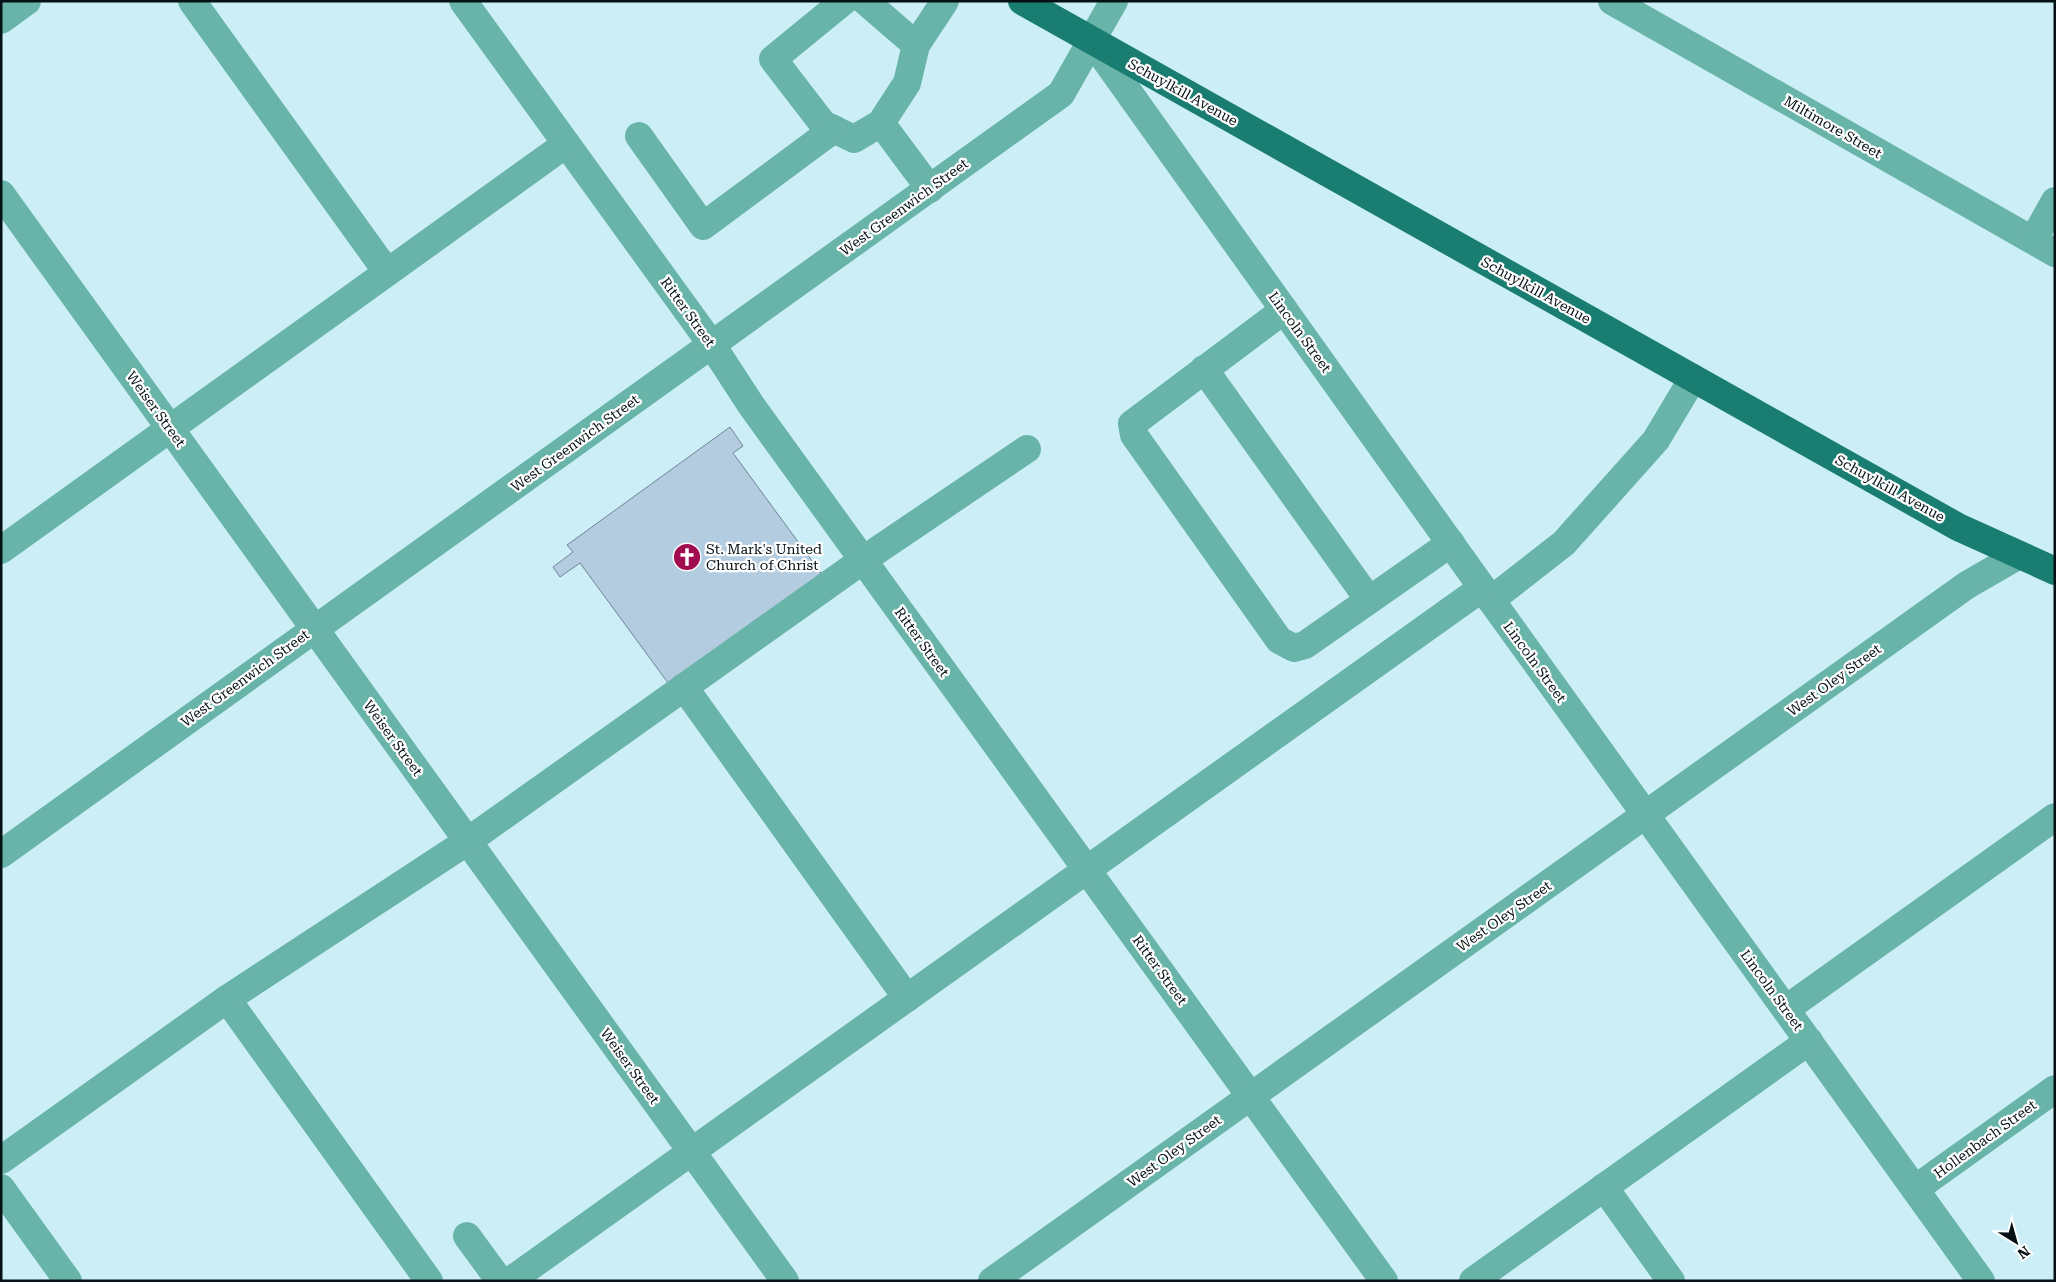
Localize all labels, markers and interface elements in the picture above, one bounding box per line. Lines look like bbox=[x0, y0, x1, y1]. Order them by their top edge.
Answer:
street label: Schuylkill Avenue bbox=[1125, 55, 1241, 129]
street label: Miltimore Street bbox=[1781, 93, 1885, 161]
street label: West Greenwich Street bbox=[837, 155, 971, 259]
street label: Schuylkill Avenue bbox=[1478, 253, 1594, 327]
street label: Ritter Street bbox=[657, 274, 719, 350]
street label: Lincoln Street bbox=[1265, 289, 1335, 375]
street label: Weiser Street bbox=[123, 368, 189, 450]
street label: West Greenwich Street bbox=[508, 391, 642, 495]
street label: Schuylkill Avenue bbox=[1832, 451, 1948, 525]
place label: St. Mark's United Church of Christ bbox=[706, 541, 822, 573]
church icon: St. Mark's United Church of Christ bbox=[672, 542, 702, 572]
street label: Ritter Street bbox=[891, 604, 953, 680]
street label: Lincoln Street bbox=[1500, 619, 1570, 705]
street label: West Greenwich Street bbox=[178, 626, 312, 730]
street label: West Oley Street bbox=[1784, 641, 1884, 719]
street label: Weiser Street bbox=[360, 697, 426, 779]
street label: West Oley Street bbox=[1454, 877, 1554, 955]
street label: Ritter Street bbox=[1129, 932, 1191, 1008]
street label: Lincoln Street bbox=[1737, 947, 1807, 1033]
street label: Weiser Street bbox=[597, 1025, 663, 1107]
street label: Hollenbach Street bbox=[1931, 1097, 2039, 1181]
street label: West Oley Street bbox=[1124, 1112, 1224, 1190]
north arrow bbox=[1991, 1217, 2041, 1267]
text: N bbox=[2015, 1243, 2033, 1262]

